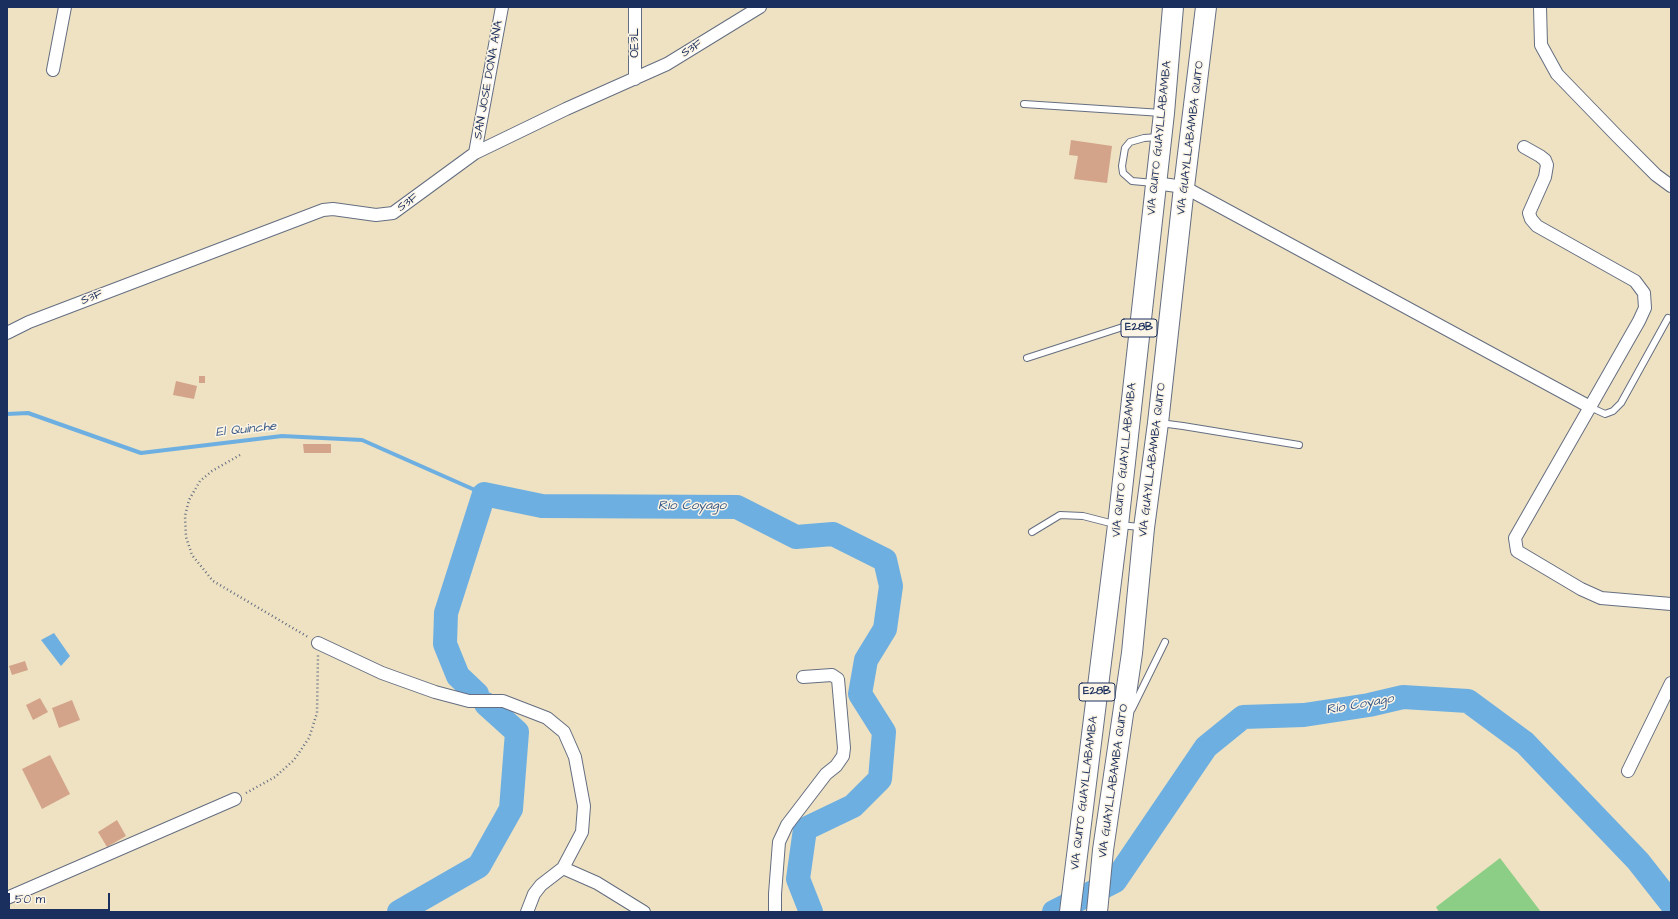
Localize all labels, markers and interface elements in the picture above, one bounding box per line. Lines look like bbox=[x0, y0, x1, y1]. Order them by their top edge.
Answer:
street label: SAN JOSE DONA ANA bbox=[471, 19, 507, 141]
street label: OE3L bbox=[628, 28, 642, 58]
street label: S3F bbox=[679, 37, 705, 61]
street label: VÍA QUITO GUAYLLABAMBA bbox=[1145, 60, 1175, 216]
street label: VÍA GUAYLLABAMBA QUITO bbox=[1174, 60, 1208, 216]
street label: S3F bbox=[395, 191, 421, 215]
street label: S3F bbox=[79, 287, 105, 309]
road number: E28B bbox=[1121, 319, 1157, 337]
street label: VÍA QUITO GUAYLLABAMBA bbox=[1110, 382, 1140, 538]
street label: VÍA GUAYLLABAMBA QUITO bbox=[1136, 382, 1170, 538]
water label: El Quinche bbox=[215, 419, 277, 441]
water label: Río Coyago bbox=[658, 498, 726, 514]
road number: E28B bbox=[1079, 683, 1115, 701]
water label: Río Coyago bbox=[1325, 691, 1395, 719]
street label: VÍA GUAYLLABAMBA QUITO bbox=[1096, 703, 1132, 859]
street label: VÍA QUITO GUAYLLABAMBA bbox=[1068, 715, 1102, 871]
scale bar bbox=[10, 885, 112, 911]
text: 50 m bbox=[15, 891, 45, 908]

